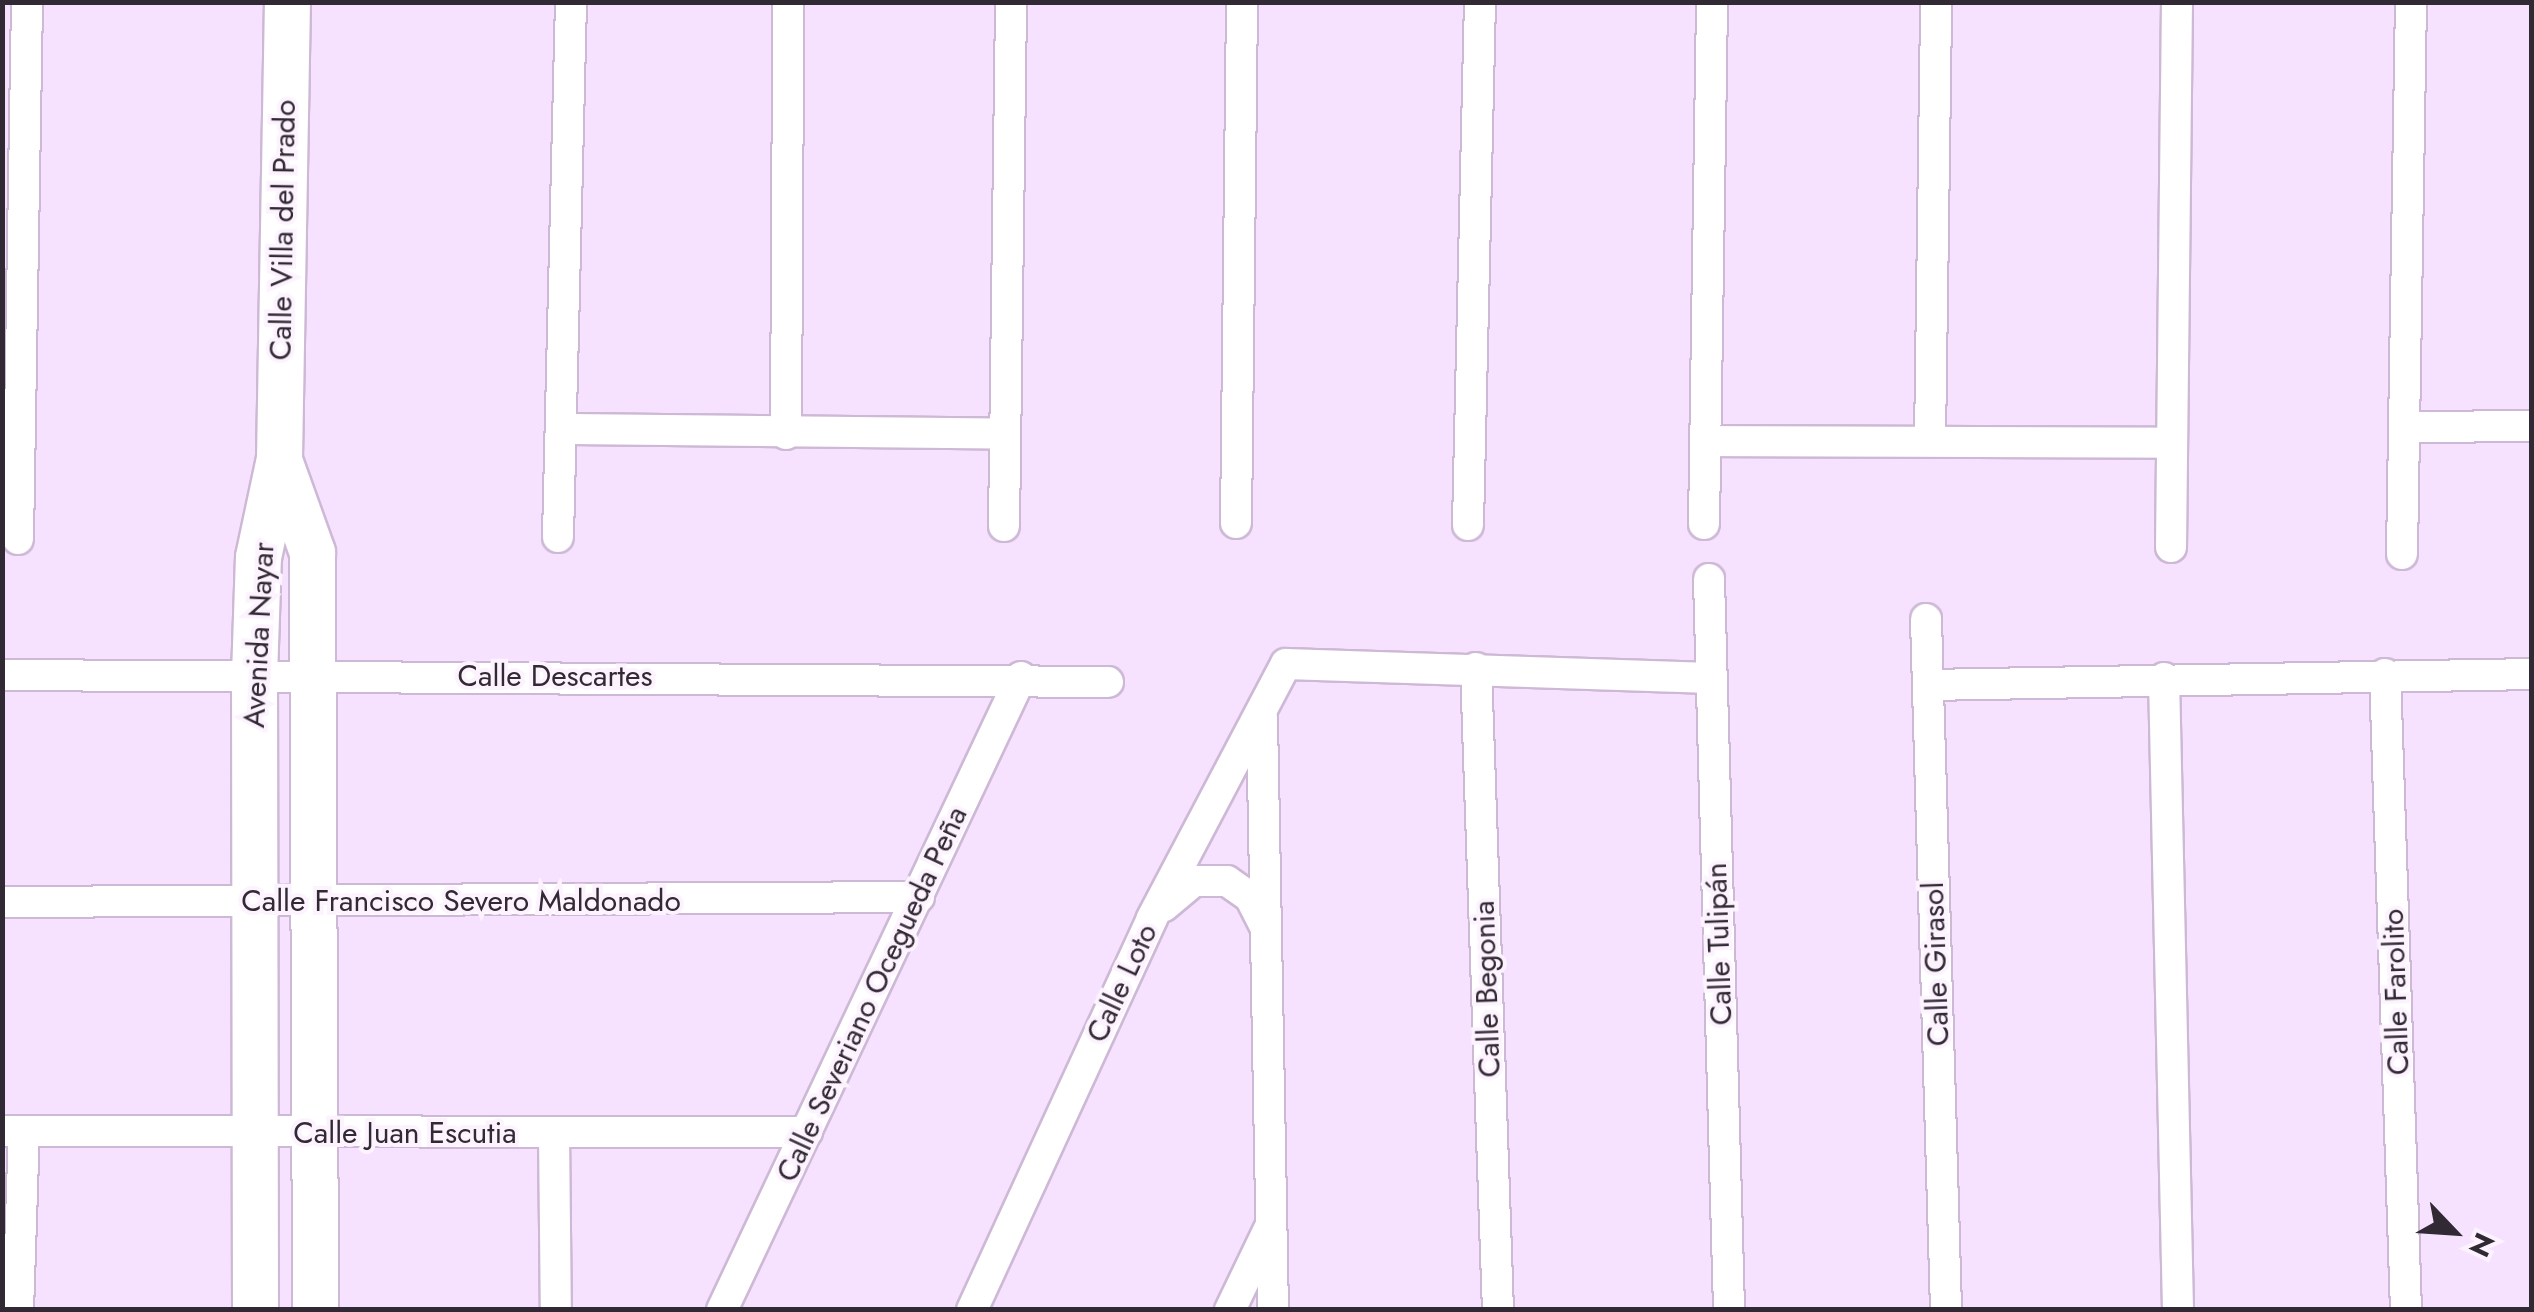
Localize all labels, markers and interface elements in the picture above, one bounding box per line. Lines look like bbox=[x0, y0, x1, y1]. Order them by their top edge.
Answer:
street label: Calle Villa del Prado bbox=[263, 99, 303, 361]
street label: Avenida Nayar bbox=[236, 541, 282, 729]
street label: Calle Descartes bbox=[458, 658, 652, 694]
street label: Calle Severiano Ocegueda Peña bbox=[769, 801, 975, 1187]
street label: Calle Tulipán bbox=[1698, 862, 1740, 1026]
street label: Calle Girasol bbox=[1915, 881, 1957, 1047]
street label: Calle Francisco Severo Maldonado bbox=[241, 883, 681, 919]
street label: Calle Begonia bbox=[1466, 900, 1508, 1078]
street label: Calle Farolito bbox=[2375, 908, 2417, 1076]
street label: Calle Loto bbox=[1079, 918, 1165, 1048]
street label: Calle Juan Escutia bbox=[293, 1115, 517, 1151]
north arrow bbox=[2404, 1182, 2504, 1282]
text: N bbox=[2458, 1226, 2505, 1264]

